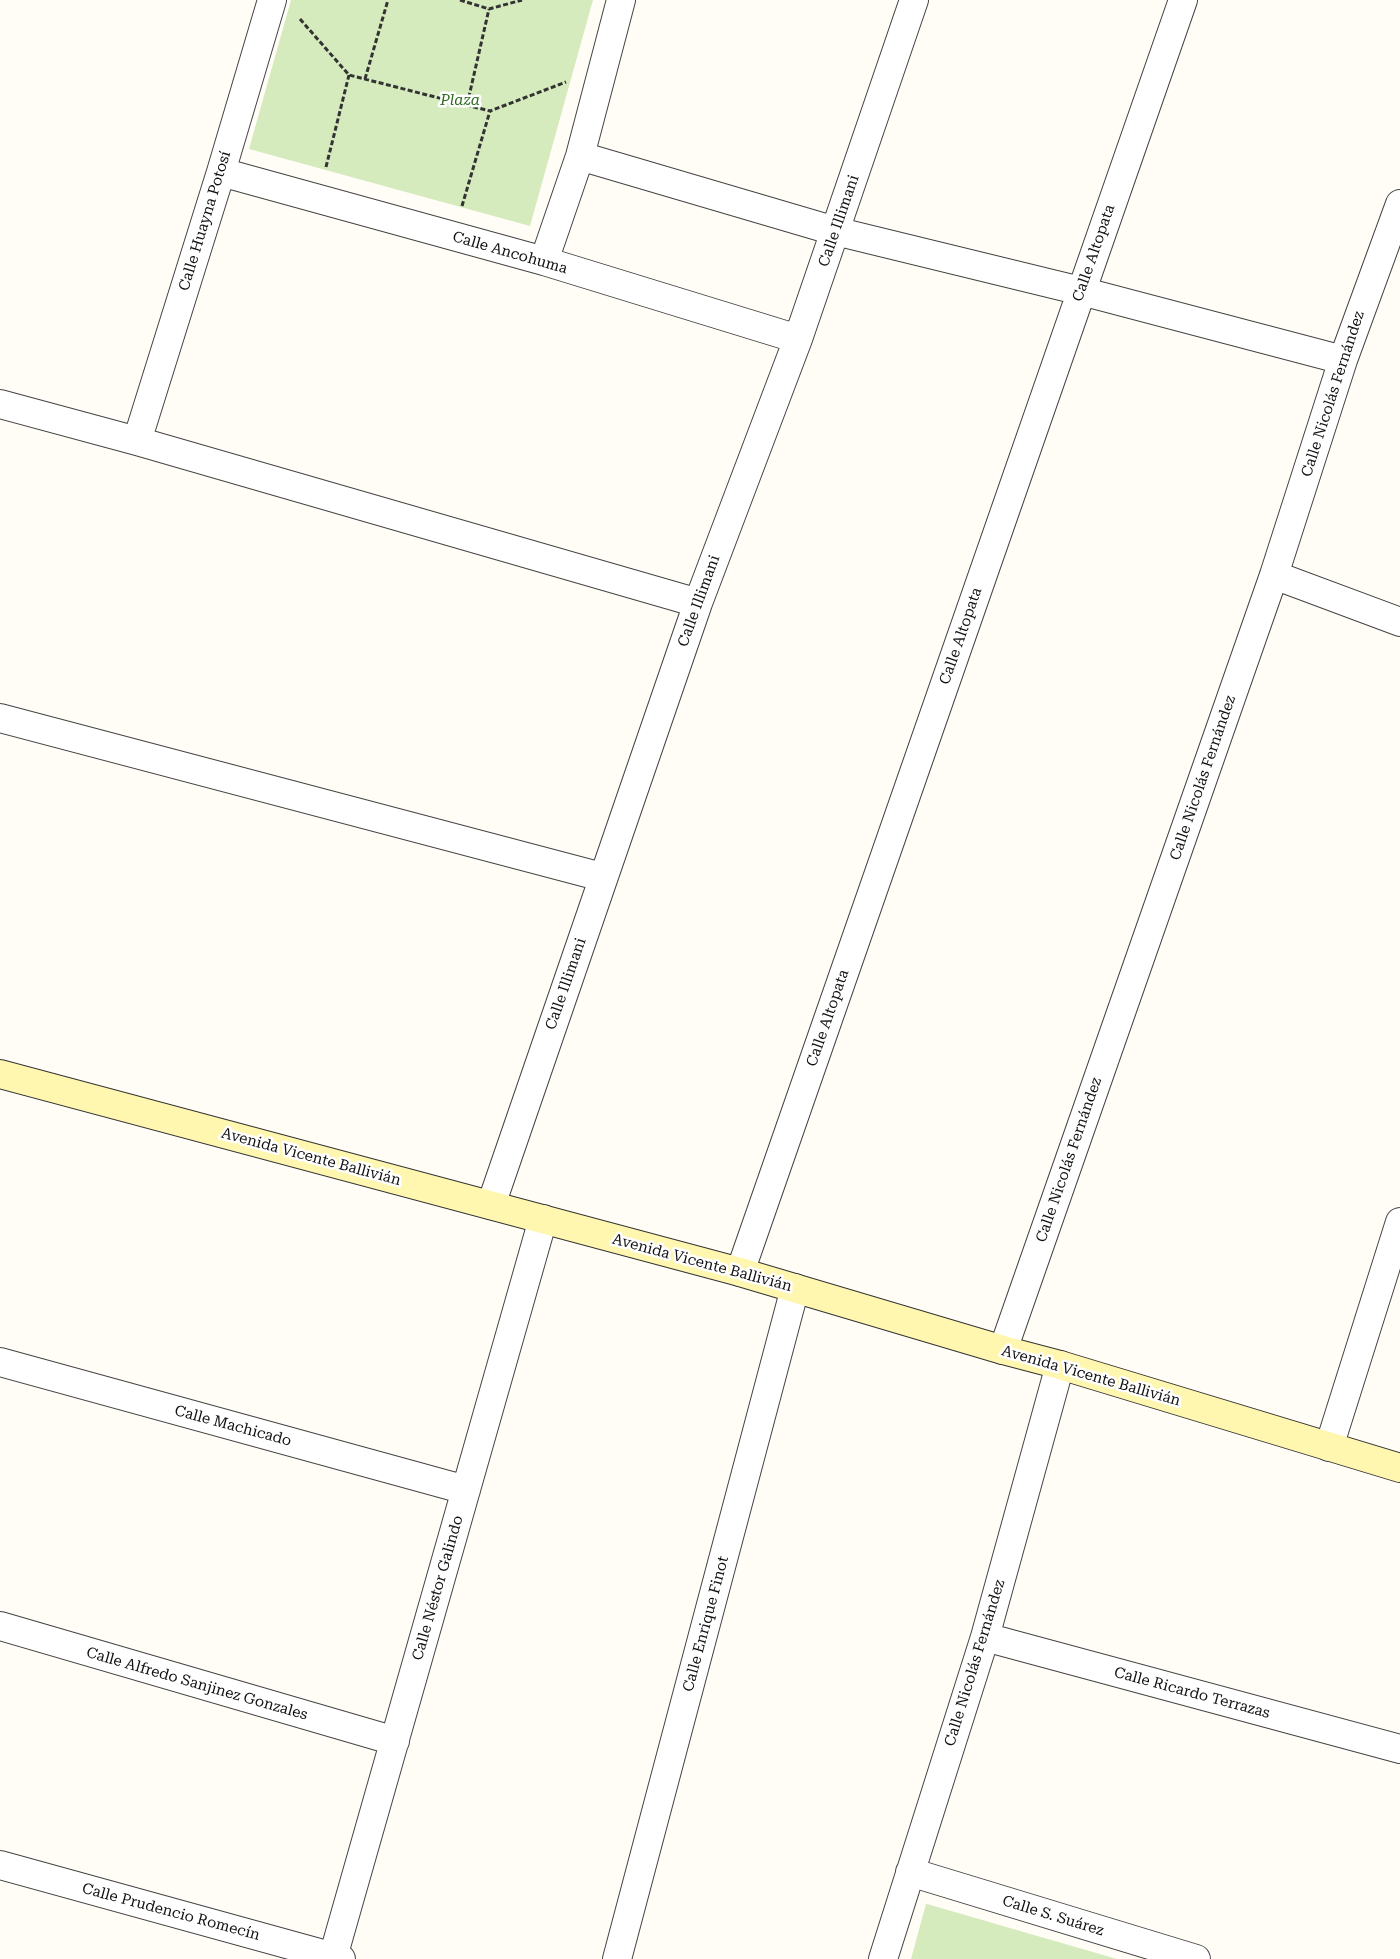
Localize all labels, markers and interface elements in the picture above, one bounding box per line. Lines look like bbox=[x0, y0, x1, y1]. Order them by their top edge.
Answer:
park label: Plaza bbox=[440, 92, 480, 110]
street label: Calle Huayna Potosí bbox=[175, 149, 235, 293]
street label: Calle Illimani bbox=[815, 173, 863, 269]
street label: Calle Altopata bbox=[1069, 202, 1119, 304]
street label: Calle Ancohuma bbox=[450, 228, 570, 278]
street label: Calle Nicolás Fernández bbox=[1298, 309, 1368, 479]
street label: Calle Illimani bbox=[674, 553, 724, 649]
street label: Calle Altopata bbox=[936, 585, 986, 687]
street label: Calle Nicolás Fernández bbox=[1166, 693, 1240, 863]
street label: Calle Illimani bbox=[542, 936, 590, 1032]
street label: Calle Altopata bbox=[803, 967, 853, 1069]
street label: Calle Nicolás Fernández bbox=[1032, 1075, 1106, 1245]
street label: Avenida Vicente Ballivián bbox=[219, 1124, 403, 1190]
street label: Avenida Vicente Ballivián bbox=[610, 1230, 794, 1296]
street label: Avenida Vicente Ballivián bbox=[1000, 1342, 1182, 1410]
street label: Calle Machicado bbox=[173, 1402, 293, 1450]
street label: Calle Néstor Galindo bbox=[409, 1513, 467, 1663]
street label: Calle Enrique Finot bbox=[679, 1554, 733, 1694]
street label: Calle Nicolás Fernández bbox=[941, 1578, 1009, 1748]
street label: Calle Alfredo Sanjinez Gonzales bbox=[84, 1644, 310, 1724]
street label: Calle Ricardo Terrazas bbox=[1112, 1664, 1272, 1722]
street label: Calle Prudencio Romecín bbox=[80, 1880, 262, 1944]
street label: Calle S. Suárez bbox=[1000, 1892, 1106, 1940]

